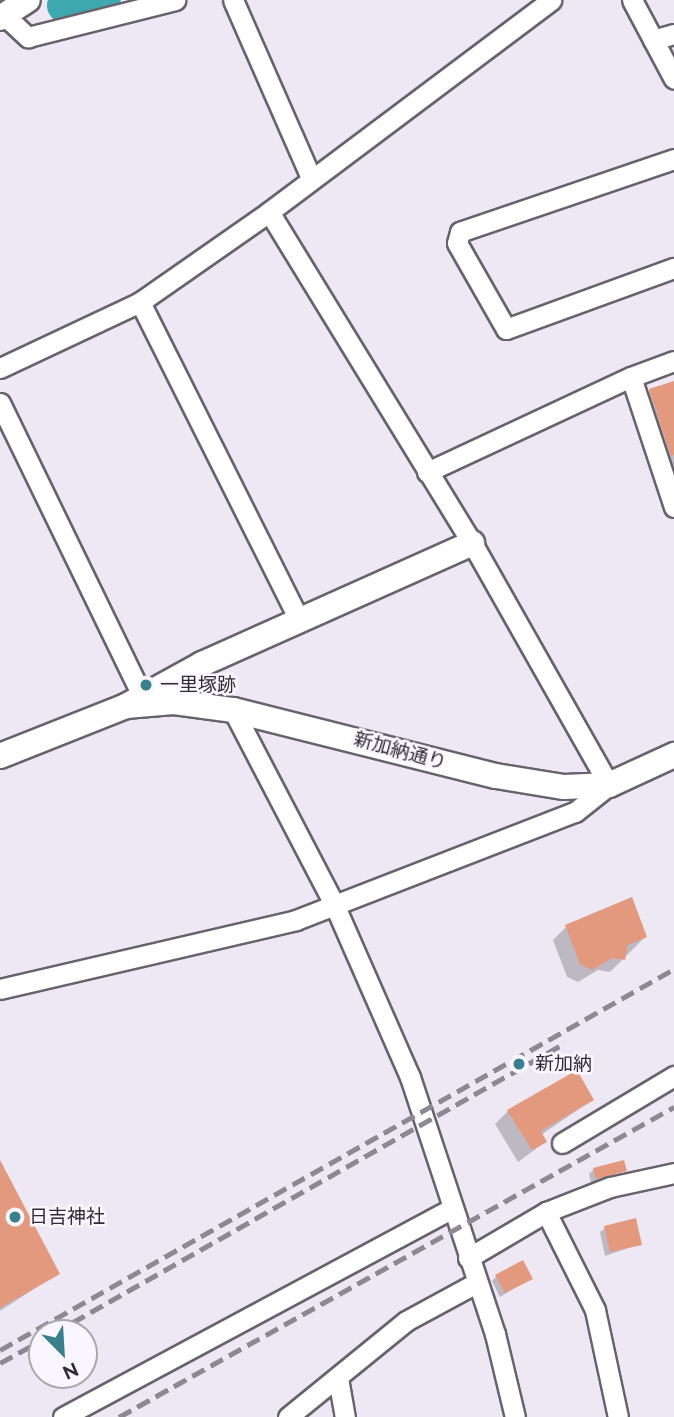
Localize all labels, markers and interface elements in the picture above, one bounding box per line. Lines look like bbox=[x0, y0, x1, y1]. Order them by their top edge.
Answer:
place label: 一里塚跡 bbox=[160, 674, 236, 696]
marker: 一里塚跡 bbox=[138, 677, 154, 693]
street label: 新加納通り bbox=[351, 728, 449, 774]
place label: 新加納 bbox=[535, 1053, 592, 1075]
marker: 新加納 bbox=[509, 1054, 529, 1074]
place label: 日吉神社 bbox=[29, 1206, 105, 1228]
marker: 日吉神社 bbox=[7, 1209, 23, 1225]
north arrow bbox=[28, 1319, 98, 1389]
text: N bbox=[60, 1358, 82, 1384]

